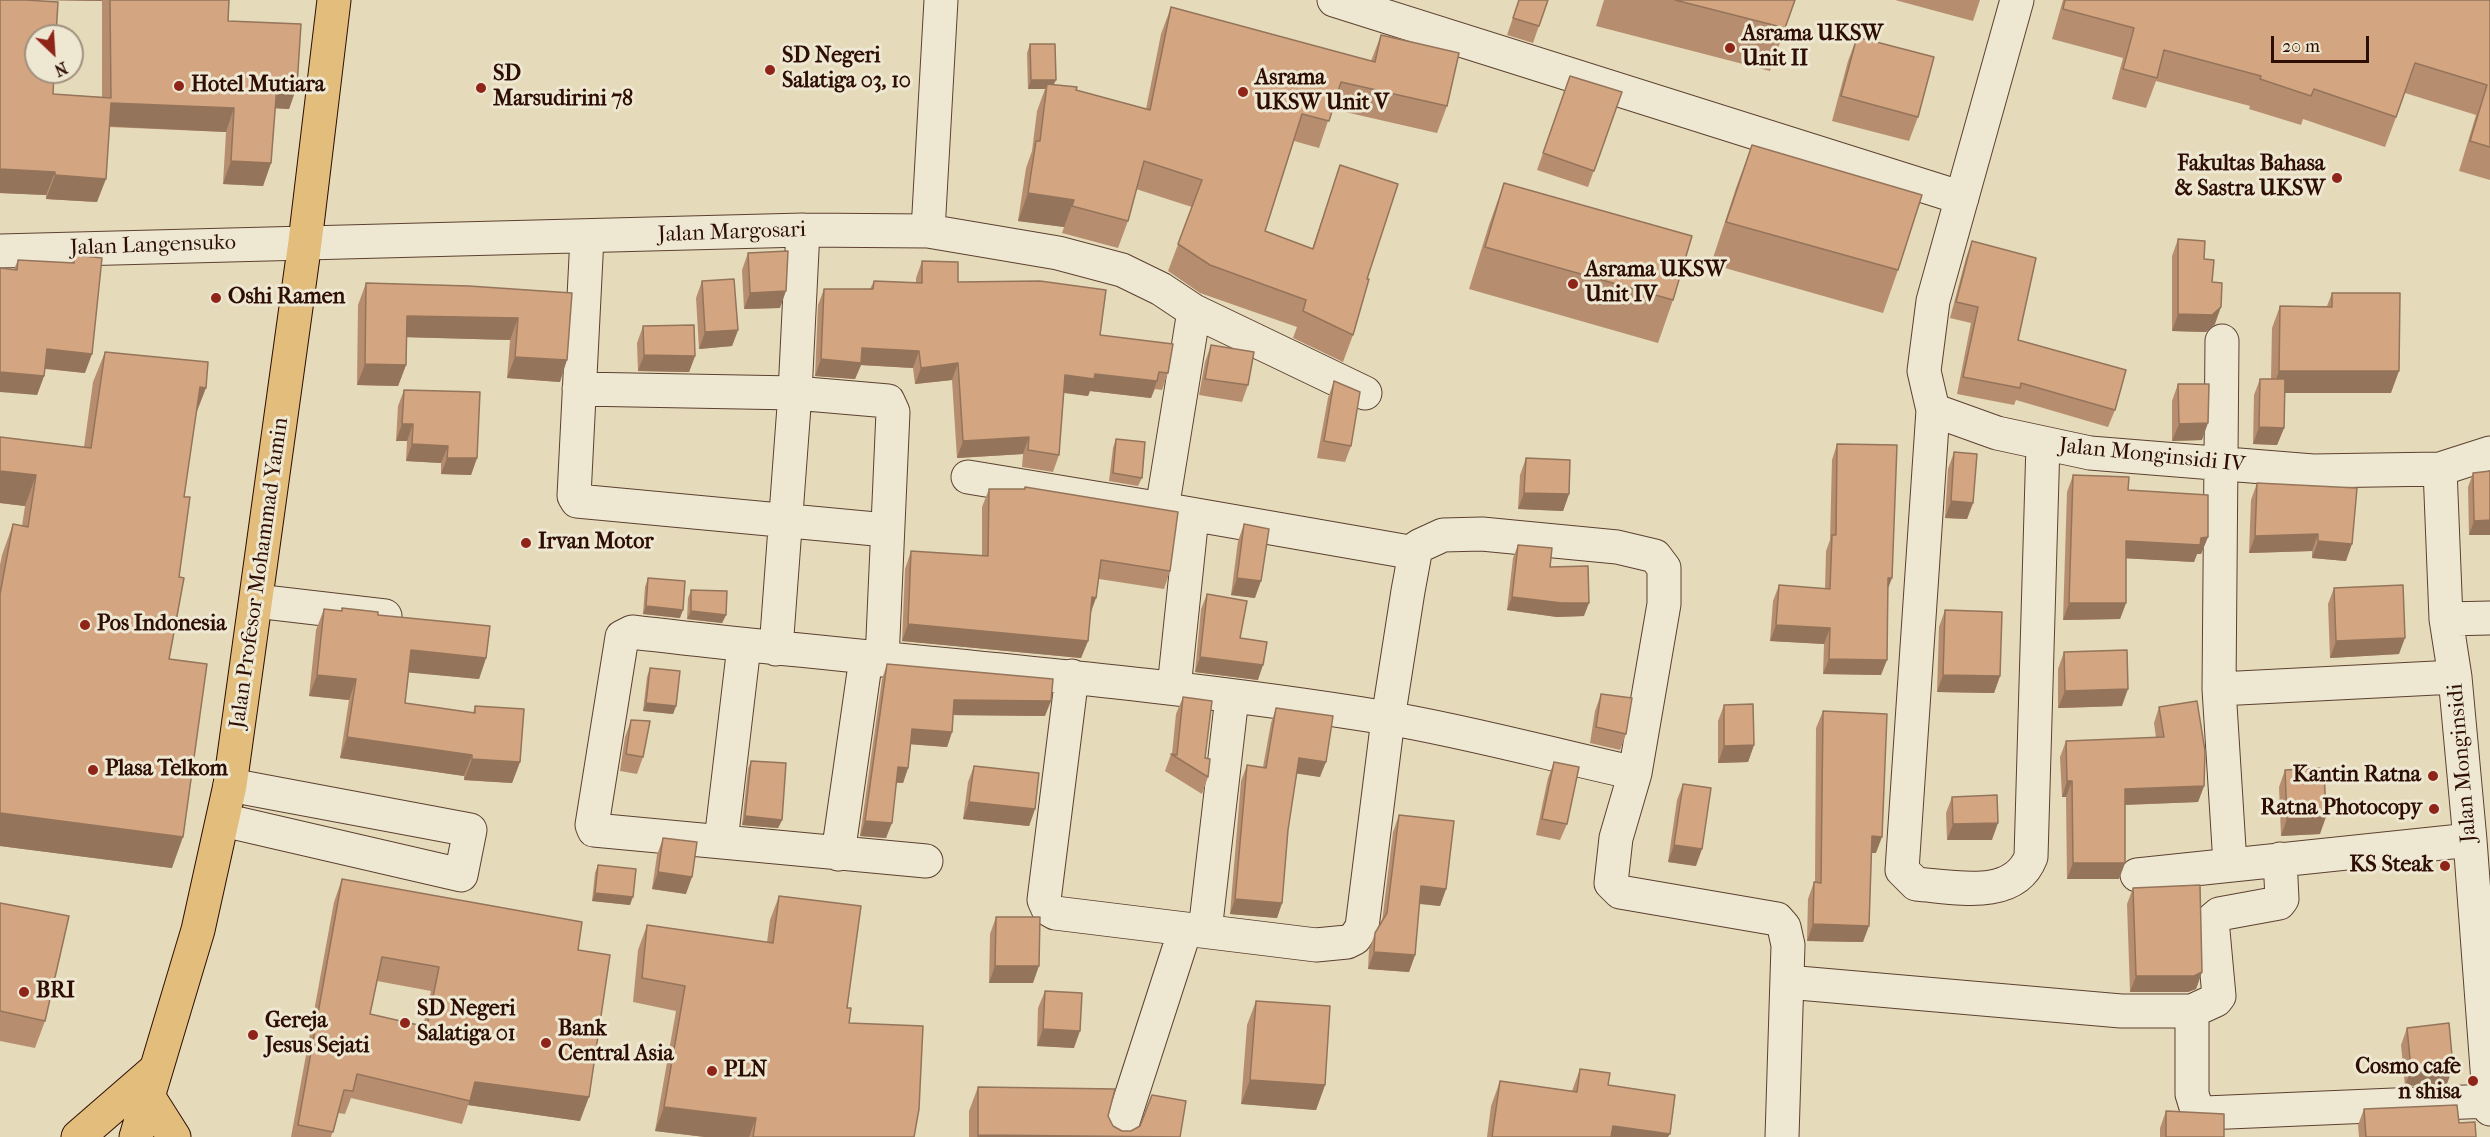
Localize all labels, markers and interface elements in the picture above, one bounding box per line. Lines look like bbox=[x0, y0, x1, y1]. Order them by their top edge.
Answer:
place label: Asrama UKSW Unit II bbox=[1742, 22, 1883, 74]
north arrow bbox=[24, 24, 84, 84]
scale bar bbox=[2274, 24, 2372, 62]
text: 20 m bbox=[2282, 36, 2320, 57]
marker: Asrama UKSW Unit II bbox=[1723, 41, 1737, 55]
place label: SD Negeri Salatiga 03, 10 bbox=[782, 44, 911, 96]
text: N bbox=[51, 58, 70, 80]
place label: SD Marsudirini 78 bbox=[493, 62, 633, 113]
marker: SD Negeri Salatiga 03, 10 bbox=[763, 63, 777, 77]
place label: Asrama UKSW Unit V bbox=[1255, 66, 1389, 118]
place label: Hotel Mutiara bbox=[191, 73, 325, 99]
marker: Hotel Mutiara bbox=[172, 79, 186, 93]
marker: SD Marsudirini 78 bbox=[474, 81, 488, 95]
marker: Asrama UKSW Unit V bbox=[1236, 85, 1250, 99]
place label: Fakultas Bahasa & Sastra UKSW bbox=[2175, 152, 2325, 204]
marker: Fakultas Bahasa & Sastra UKSW bbox=[2330, 171, 2344, 185]
street label: Jalan Margosari bbox=[657, 217, 807, 249]
street label: Jalan Langensuko bbox=[70, 230, 236, 262]
place label: Asrama UKSW Unit IV bbox=[1585, 258, 1726, 310]
marker: Asrama UKSW Unit IV bbox=[1566, 277, 1580, 291]
place label: Oshi Ramen bbox=[228, 285, 345, 311]
marker: Oshi Ramen bbox=[209, 291, 223, 305]
street label: Jalan Profesor Mohammad Yamin bbox=[225, 416, 295, 730]
street label: Jalan Monginsidi IV bbox=[2058, 433, 2246, 479]
place label: Irvan Motor bbox=[538, 530, 654, 556]
marker: Irvan Motor bbox=[519, 536, 533, 550]
place label: Pos Indonesia bbox=[97, 612, 226, 638]
marker: Pos Indonesia bbox=[78, 618, 92, 632]
street label: Jalan Monginsidi bbox=[2443, 682, 2483, 844]
place label: Plasa Telkom bbox=[105, 757, 228, 783]
marker: Plasa Telkom bbox=[86, 763, 100, 777]
place label: Kantin Ratna bbox=[2293, 763, 2421, 789]
marker: Kantin Ratna bbox=[2426, 769, 2440, 783]
place label: Ratna Photocopy bbox=[2260, 796, 2422, 822]
marker: Ratna Photocopy bbox=[2427, 802, 2441, 816]
place label: KS Steak bbox=[2349, 853, 2433, 879]
marker: KS Steak bbox=[2438, 859, 2452, 873]
place label: BRI bbox=[36, 979, 75, 1005]
marker: BRI bbox=[17, 985, 31, 999]
place label: SD Negeri Salatiga 01 bbox=[417, 997, 516, 1048]
place label: Gereja Jesus Sejati bbox=[265, 1009, 370, 1060]
marker: SD Negeri Salatiga 01 bbox=[398, 1016, 412, 1030]
place label: Bank Central Asia bbox=[558, 1017, 674, 1068]
marker: Gereja Jesus Sejati bbox=[246, 1028, 260, 1042]
marker: Bank Central Asia bbox=[539, 1036, 553, 1050]
place label: Cosmo cafe n shisa bbox=[2355, 1055, 2461, 1106]
place label: PLN bbox=[724, 1058, 767, 1084]
marker: PLN bbox=[705, 1064, 719, 1078]
marker: Cosmo cafe n shisa bbox=[2466, 1074, 2480, 1088]

